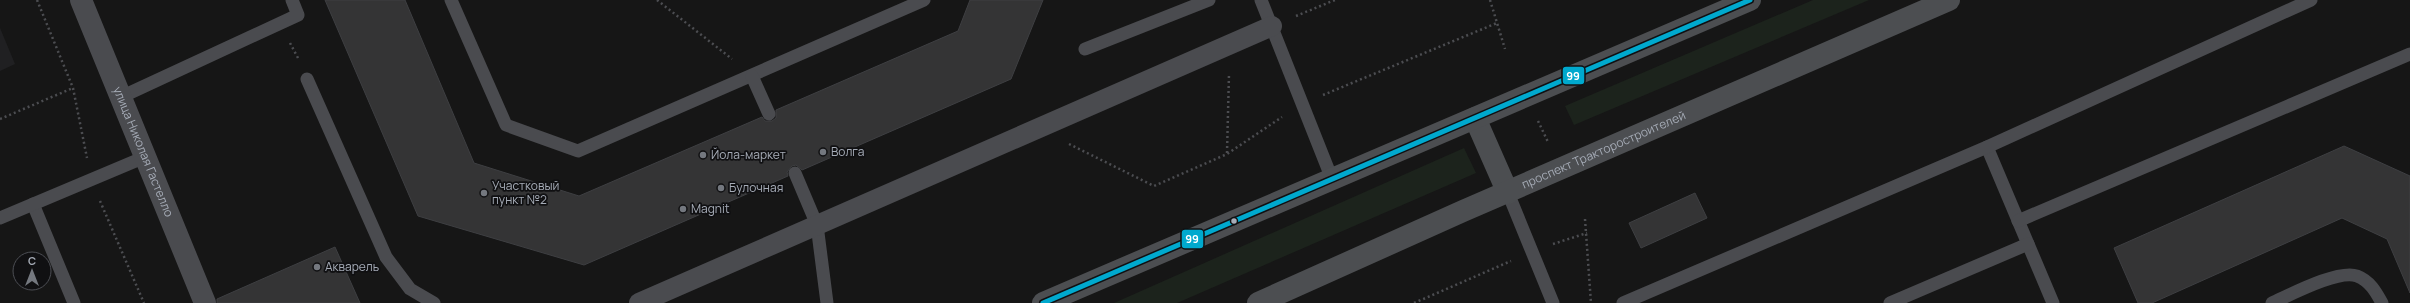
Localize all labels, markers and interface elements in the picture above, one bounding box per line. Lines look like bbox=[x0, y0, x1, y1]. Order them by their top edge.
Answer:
line badge: 99 bbox=[1562, 66, 1585, 85]
text: 99 bbox=[1566, 68, 1580, 83]
street label: улица Николая Гастелло bbox=[109, 84, 178, 219]
street label: проспект Тракторостроителей bbox=[1519, 106, 1688, 193]
place label: Волга bbox=[831, 143, 864, 160]
place label: Йола-маркет bbox=[711, 146, 786, 163]
marker: Волга bbox=[818, 147, 828, 157]
marker: Йола-маркет bbox=[698, 150, 708, 160]
place label: Участковый пункт №2 bbox=[492, 177, 559, 208]
place label: Булочная bbox=[729, 179, 783, 196]
marker: Булочная bbox=[716, 183, 726, 193]
marker: Участковый пункт №2 bbox=[479, 188, 489, 198]
place label: Magnit bbox=[691, 200, 730, 217]
marker: Magnit bbox=[678, 204, 688, 214]
unlabelled marker bbox=[1229, 216, 1239, 226]
line badge: 99 bbox=[1181, 229, 1204, 249]
text: 99 bbox=[1185, 231, 1199, 246]
north arrow bbox=[12, 251, 52, 291]
text: С bbox=[28, 253, 36, 268]
place label: Акварель bbox=[325, 258, 379, 275]
marker: Акварель bbox=[312, 262, 322, 272]

